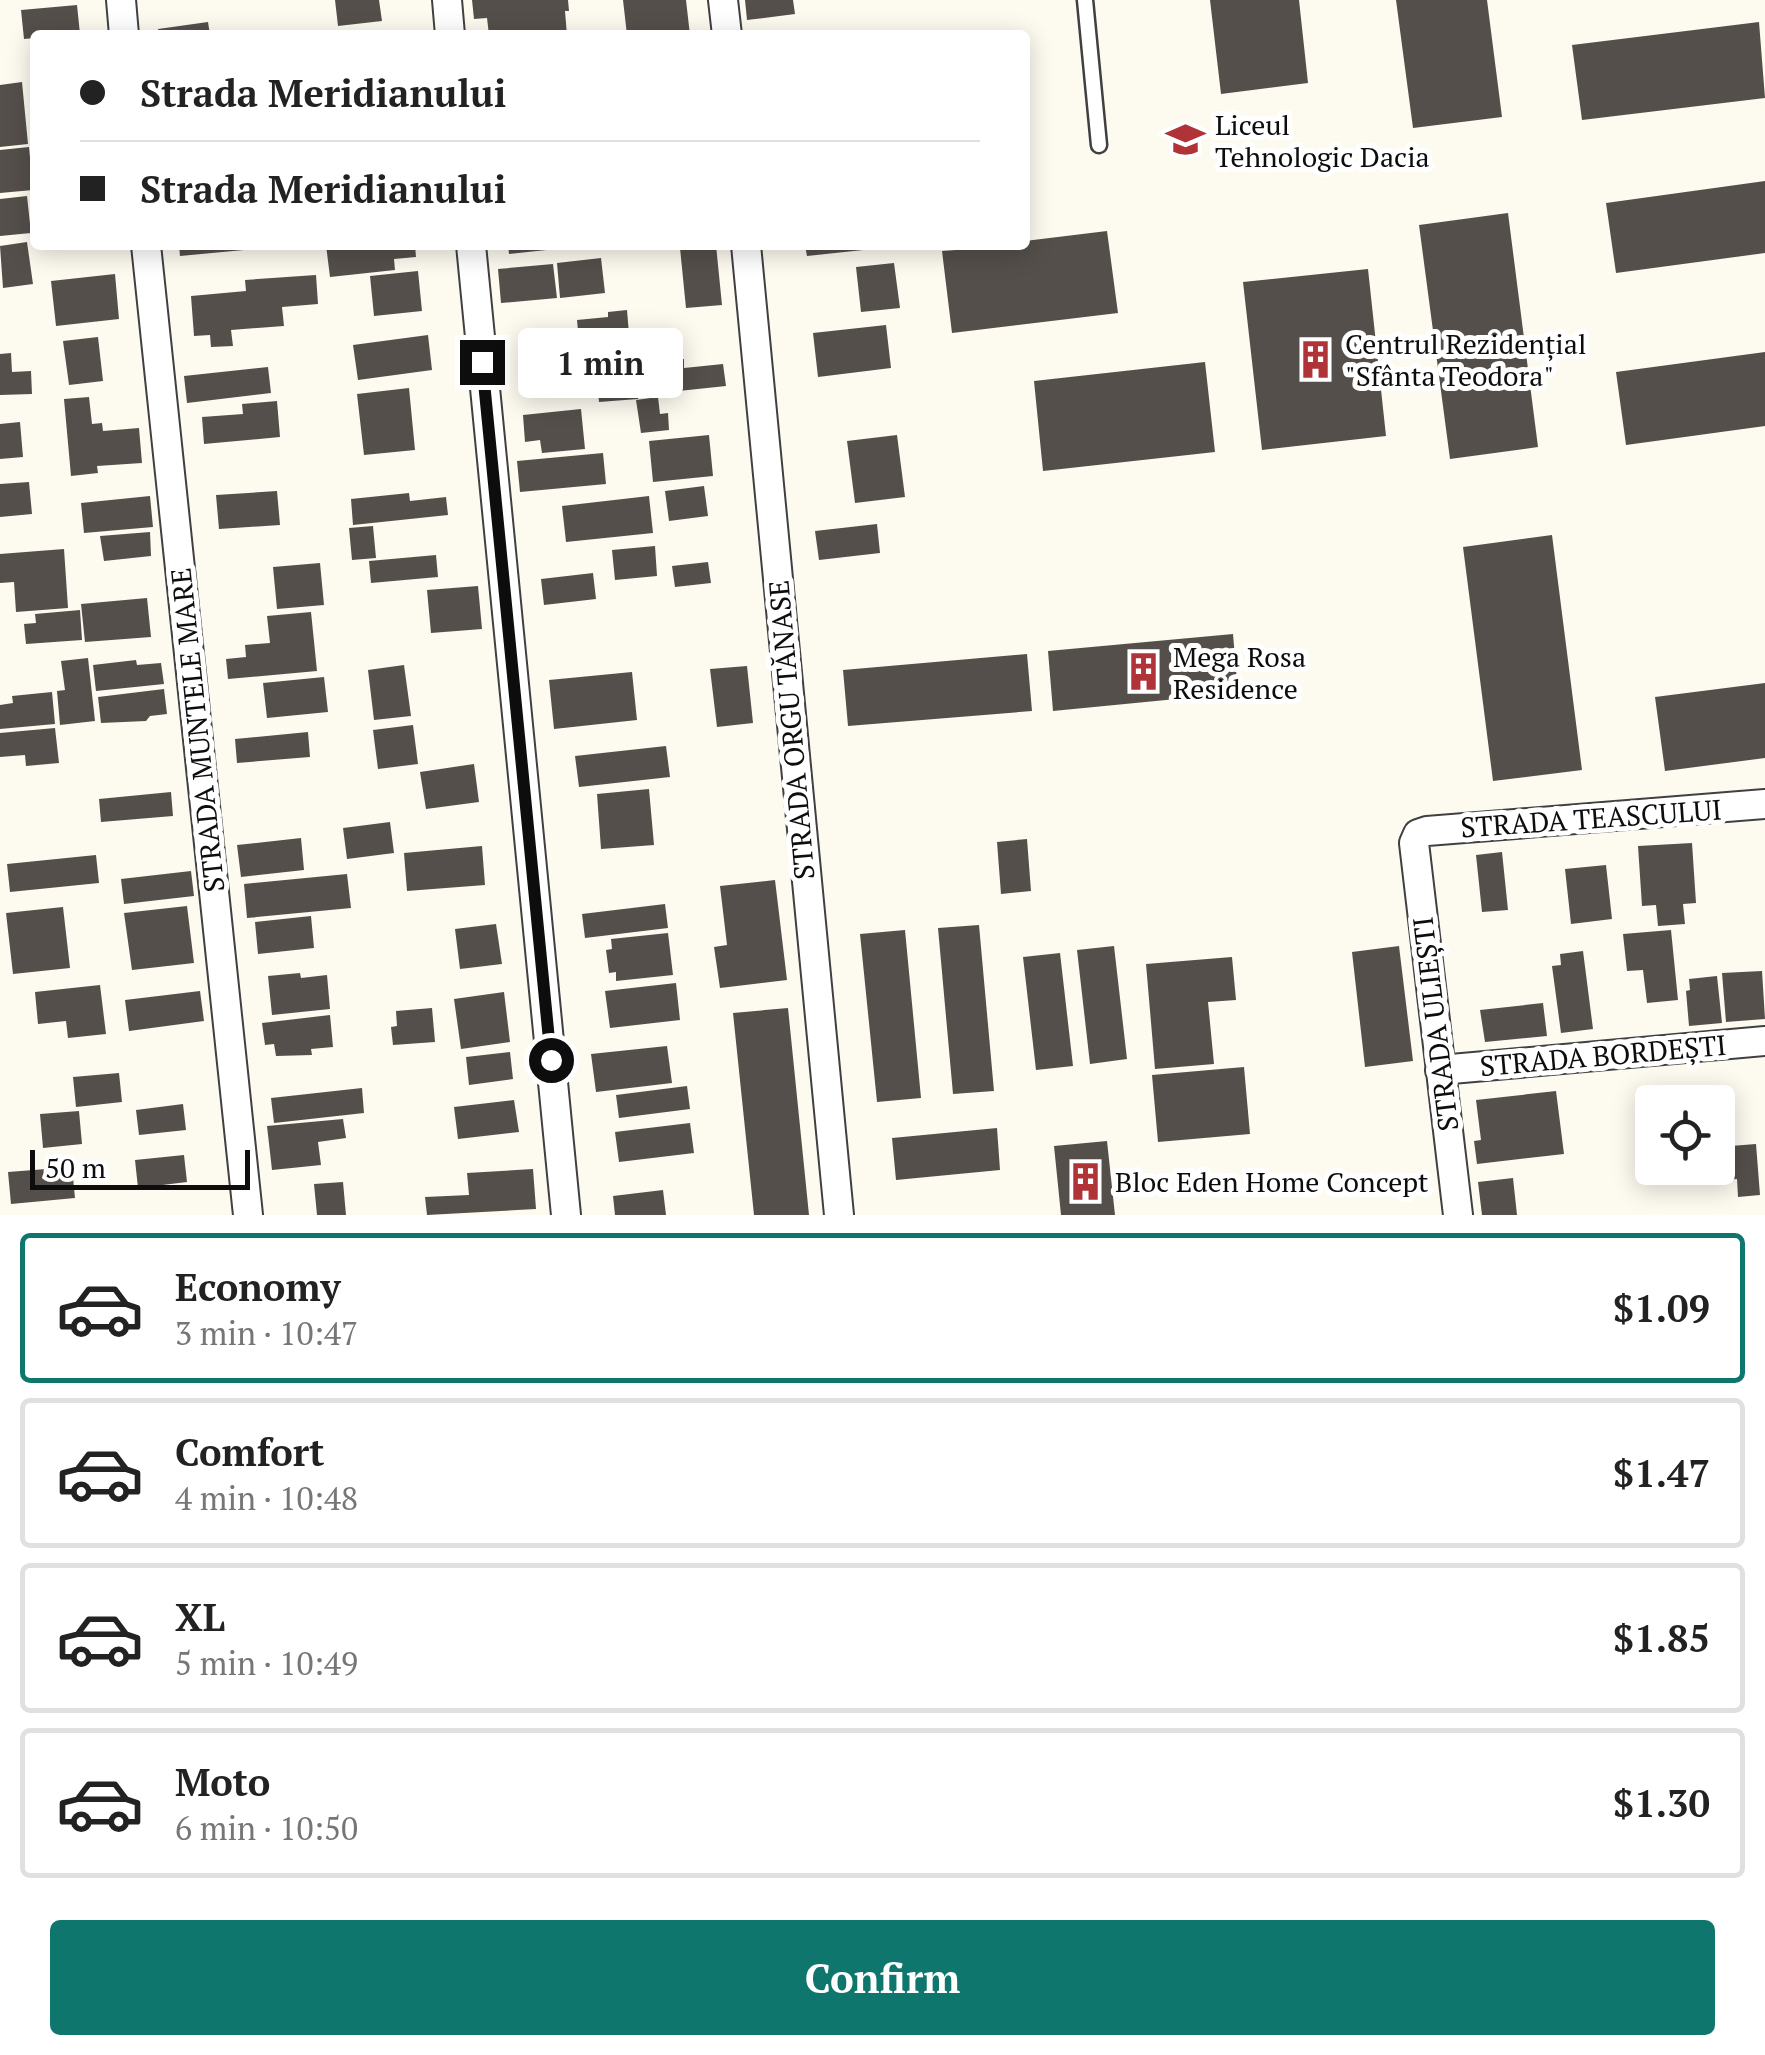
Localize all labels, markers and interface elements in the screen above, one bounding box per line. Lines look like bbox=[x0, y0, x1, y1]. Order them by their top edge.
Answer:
text: Strada Meridianului bbox=[140, 68, 506, 118]
place label: Liceul Tehnologic Dacia bbox=[1215, 106, 1430, 175]
school or university icon: Liceul Tehnologic Dacia bbox=[1164, 119, 1206, 161]
text: Strada Meridianului bbox=[140, 164, 506, 214]
place label: Centrul Rezidențial "Sfânta Teodora" bbox=[1345, 325, 1586, 394]
callout: 1 min bbox=[517, 327, 682, 397]
building icon: Centrul Rezidențial "Sfânta Teodora" bbox=[1294, 338, 1336, 380]
route end bbox=[460, 340, 505, 385]
text: 1 min bbox=[557, 342, 644, 384]
street label: STRADA MUNTELE MARE bbox=[162, 566, 232, 894]
street label: STRADA ORGU TĂNASE bbox=[759, 579, 823, 881]
place label: Mega Rosa Residence bbox=[1173, 638, 1306, 707]
building icon: Mega Rosa Residence bbox=[1122, 651, 1164, 693]
street label: STRADA TEASCULUI bbox=[1459, 790, 1723, 846]
street label: STRADA ULIEȘTI bbox=[1404, 915, 1466, 1133]
street label: STRADA BORDEȘTI bbox=[1478, 1026, 1728, 1084]
route start bbox=[529, 1038, 574, 1083]
map controls bbox=[1635, 1085, 1735, 1185]
button: locate bbox=[1635, 1085, 1735, 1185]
scale bar bbox=[30, 1145, 250, 1190]
text: 50 m bbox=[45, 1149, 106, 1186]
building icon: Bloc Eden Home Concept bbox=[1064, 1160, 1106, 1202]
place label: Bloc Eden Home Concept bbox=[1115, 1163, 1429, 1200]
text: Economy bbox=[175, 1262, 341, 1312]
icon: car bbox=[55, 1263, 145, 1353]
text: $1.09 bbox=[1613, 1283, 1710, 1333]
text: 3 min · 10:47 bbox=[175, 1312, 358, 1354]
text: Comfort bbox=[175, 1427, 324, 1477]
icon: car bbox=[55, 1428, 145, 1518]
text: $1.47 bbox=[1613, 1448, 1710, 1498]
text: 4 min · 10:48 bbox=[175, 1477, 358, 1519]
text: XL bbox=[175, 1592, 225, 1642]
icon: car bbox=[55, 1593, 145, 1683]
text: $1.85 bbox=[1613, 1613, 1710, 1663]
text: 5 min · 10:49 bbox=[175, 1642, 358, 1684]
text: Moto bbox=[175, 1757, 270, 1807]
icon: car bbox=[55, 1758, 145, 1848]
text: $1.30 bbox=[1613, 1778, 1710, 1828]
text: 6 min · 10:50 bbox=[175, 1807, 358, 1849]
button: Confirm bbox=[50, 1920, 1715, 2035]

